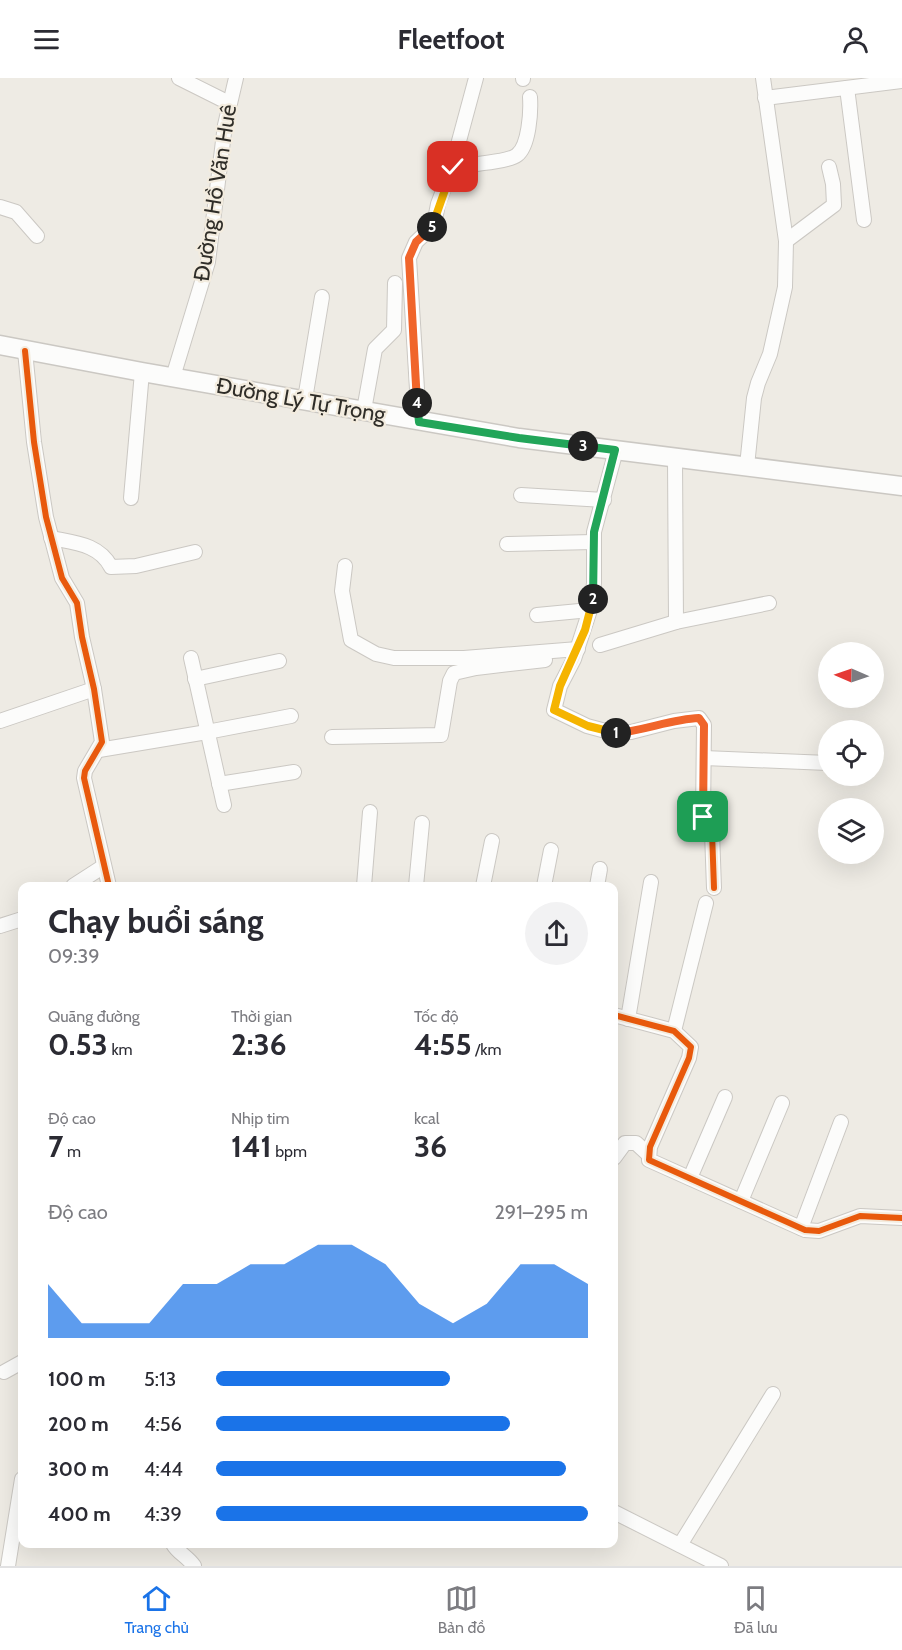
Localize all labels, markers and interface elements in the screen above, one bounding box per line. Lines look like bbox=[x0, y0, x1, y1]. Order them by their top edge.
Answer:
icon: menu bbox=[30, 23, 63, 56]
text: Fleetfoot bbox=[397, 23, 505, 56]
icon: person bbox=[839, 23, 872, 56]
street label: Đường Hồ Văn Huê bbox=[188, 103, 242, 283]
pin bbox=[427, 141, 478, 192]
icon: check bbox=[436, 150, 469, 183]
pin: 5 bbox=[417, 212, 447, 242]
text: 5 bbox=[428, 217, 436, 236]
street label: Đường Lý Tự Trọng bbox=[214, 372, 389, 428]
pin: 4 bbox=[402, 388, 432, 418]
text: 4 bbox=[412, 393, 422, 412]
pin: 3 bbox=[568, 431, 598, 461]
text: 3 bbox=[579, 436, 587, 455]
pin: 2 bbox=[578, 584, 608, 614]
text: 2 bbox=[589, 589, 597, 608]
north arrow bbox=[818, 642, 884, 708]
map controls bbox=[818, 642, 884, 864]
pin: 1 bbox=[601, 718, 631, 748]
button: locate bbox=[818, 720, 884, 786]
text: 1 bbox=[613, 723, 619, 742]
pin bbox=[677, 791, 728, 842]
button: layers bbox=[818, 798, 884, 864]
icon: arrive bbox=[686, 800, 719, 833]
text: Chạy buổi sáng bbox=[48, 901, 264, 941]
button: share bbox=[525, 902, 588, 965]
text: 09:39 bbox=[48, 944, 100, 968]
text: Quãng đường bbox=[48, 1007, 140, 1026]
text: Thời gian bbox=[231, 1007, 292, 1026]
text: Tốc độ bbox=[414, 1007, 459, 1026]
text: 0.53 bbox=[48, 1026, 108, 1063]
text: 2:36 bbox=[231, 1026, 287, 1063]
text: 4:55 bbox=[414, 1026, 472, 1063]
text: km bbox=[108, 1040, 133, 1059]
text: /km bbox=[472, 1040, 501, 1059]
text: Độ cao bbox=[48, 1109, 96, 1128]
text: Nhịp tim bbox=[231, 1109, 290, 1128]
text: kcal bbox=[414, 1109, 440, 1128]
text: 7 bbox=[48, 1128, 63, 1165]
text: 141 bbox=[231, 1128, 272, 1165]
text: 36 bbox=[414, 1128, 447, 1165]
text: m bbox=[63, 1142, 81, 1161]
text: bpm bbox=[272, 1142, 307, 1161]
text: Độ cao bbox=[48, 1200, 108, 1224]
text: 291–295 m bbox=[494, 1200, 588, 1224]
text: 100 m bbox=[48, 1367, 106, 1391]
text: 5:13 bbox=[144, 1367, 176, 1391]
text: 200 m bbox=[48, 1412, 109, 1436]
text: 4:56 bbox=[144, 1412, 182, 1436]
text: 300 m bbox=[48, 1457, 109, 1481]
text: 4:44 bbox=[144, 1457, 183, 1481]
text: 400 m bbox=[48, 1502, 111, 1526]
text: 4:39 bbox=[144, 1502, 182, 1526]
tab: Trang chủ bbox=[124, 1582, 189, 1637]
tab: Bản đồ bbox=[438, 1582, 485, 1637]
tab: Đã lưu bbox=[734, 1582, 778, 1637]

